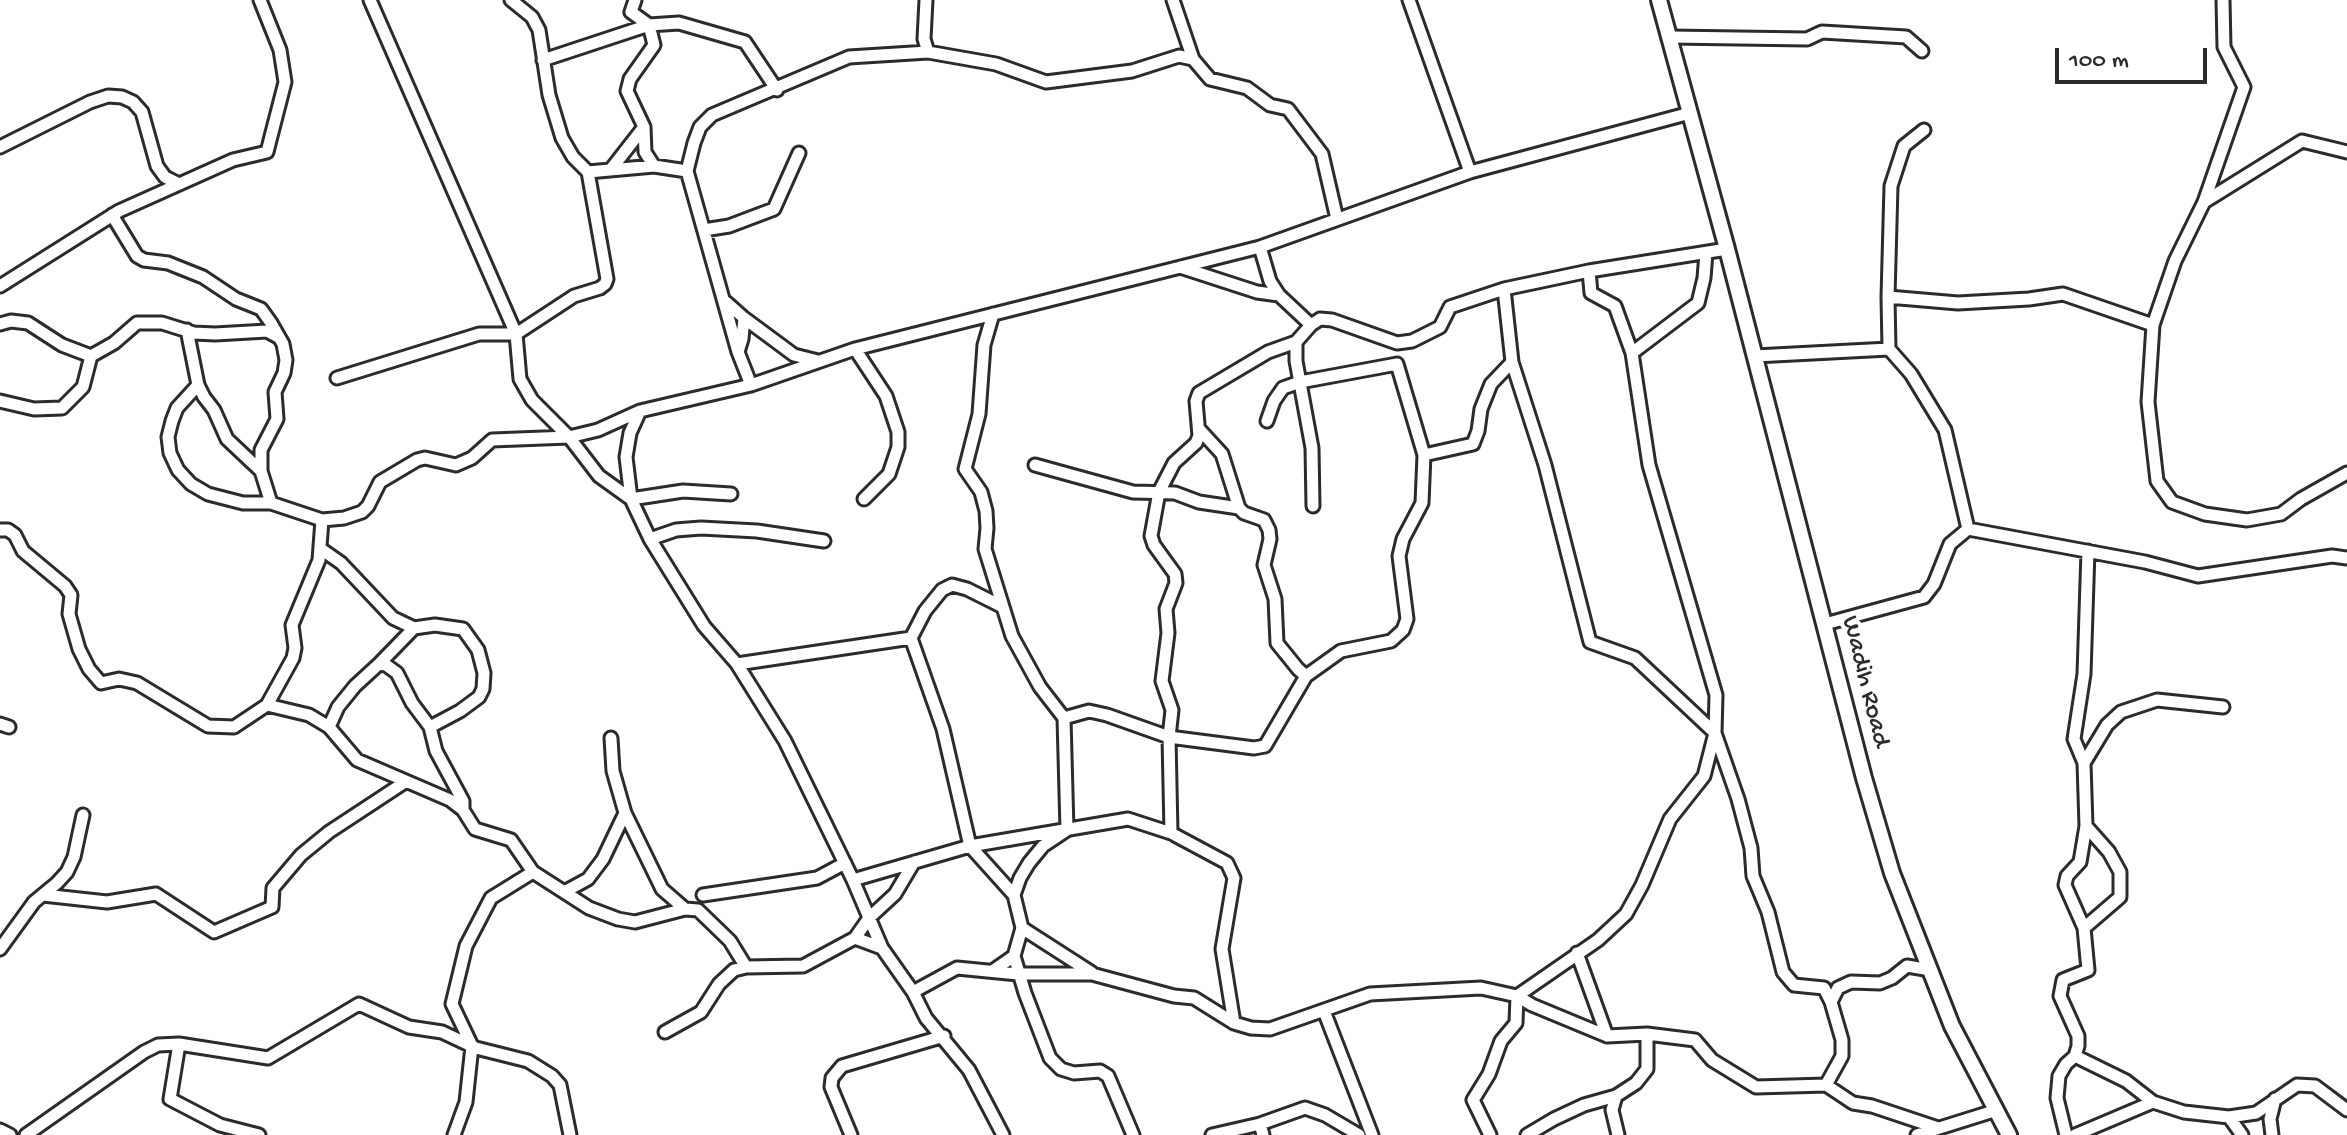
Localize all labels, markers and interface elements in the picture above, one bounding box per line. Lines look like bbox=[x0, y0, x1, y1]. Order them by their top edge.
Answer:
scale bar bbox=[2059, 32, 2211, 82]
text: 100 m bbox=[2069, 47, 2129, 76]
street label: Wadih Road bbox=[1833, 613, 1895, 751]

